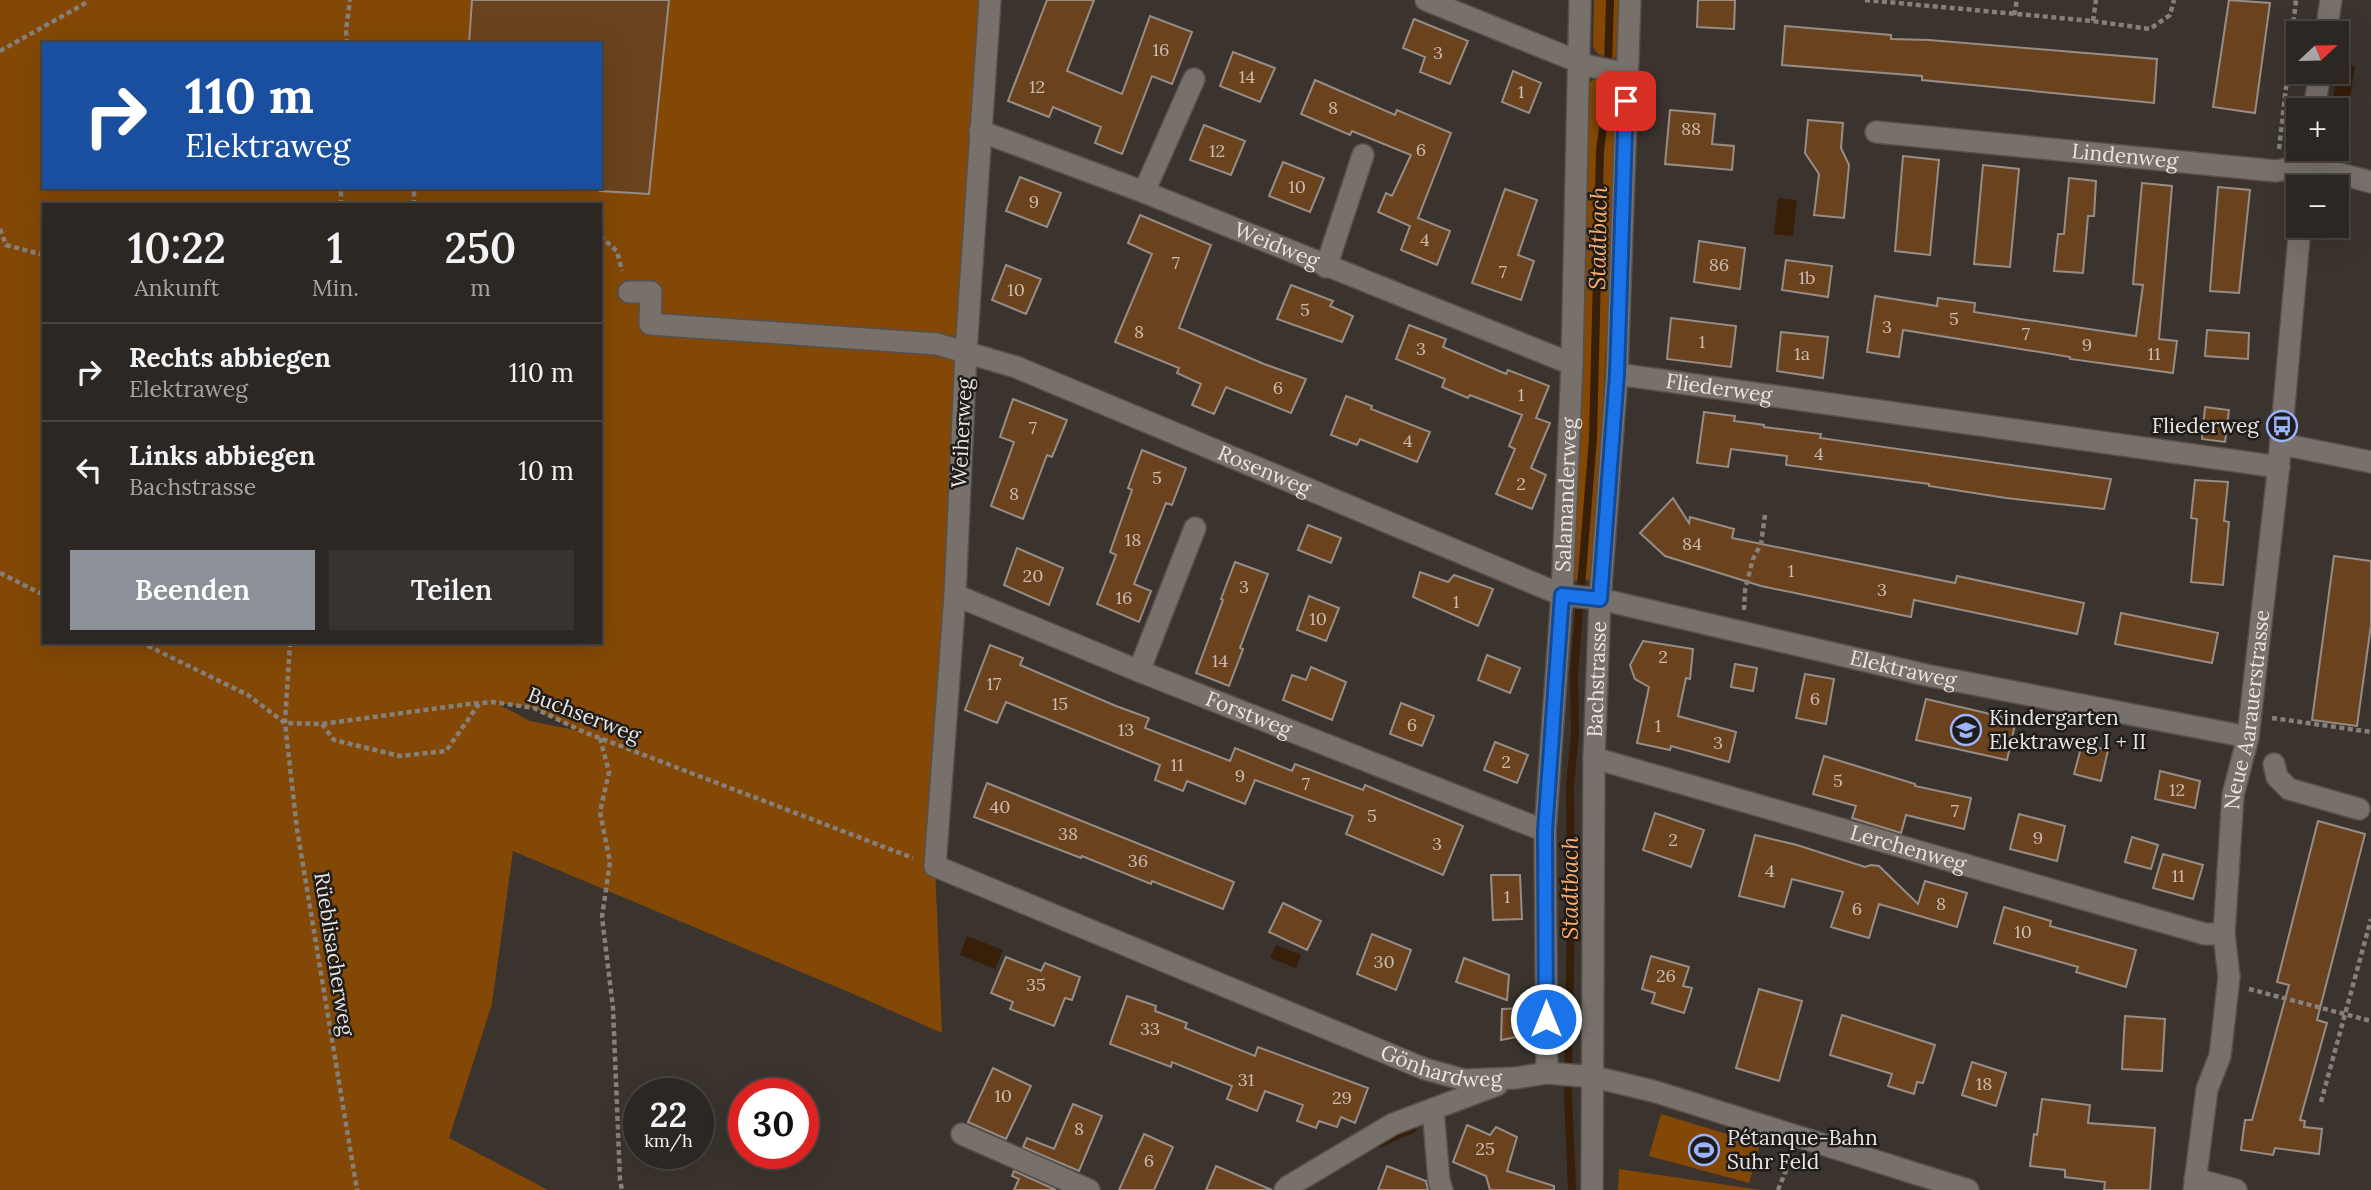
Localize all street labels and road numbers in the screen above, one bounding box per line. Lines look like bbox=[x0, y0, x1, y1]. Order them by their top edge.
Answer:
street label: Lindenweg bbox=[2070, 137, 2180, 174]
street label: Weidweg bbox=[1230, 216, 1324, 274]
street label: Fliederweg bbox=[1664, 367, 1774, 409]
street label: Weiherweg bbox=[945, 377, 978, 489]
street label: Salamanderweg bbox=[1549, 417, 1583, 572]
street label: Rosenweg bbox=[1214, 439, 1315, 502]
street label: Neue Aarauerstrasse bbox=[2218, 608, 2275, 810]
street label: Bachstrasse bbox=[1581, 620, 1612, 738]
street label: Elektraweg bbox=[1847, 644, 1959, 694]
street label: Buchserweg bbox=[524, 681, 645, 749]
street label: Forstweg bbox=[1202, 685, 1296, 743]
street label: Lerchenweg bbox=[1847, 819, 1970, 878]
street label: Rüeblisacherweg bbox=[308, 870, 361, 1038]
street label: Gönhardweg bbox=[1377, 1038, 1503, 1093]

